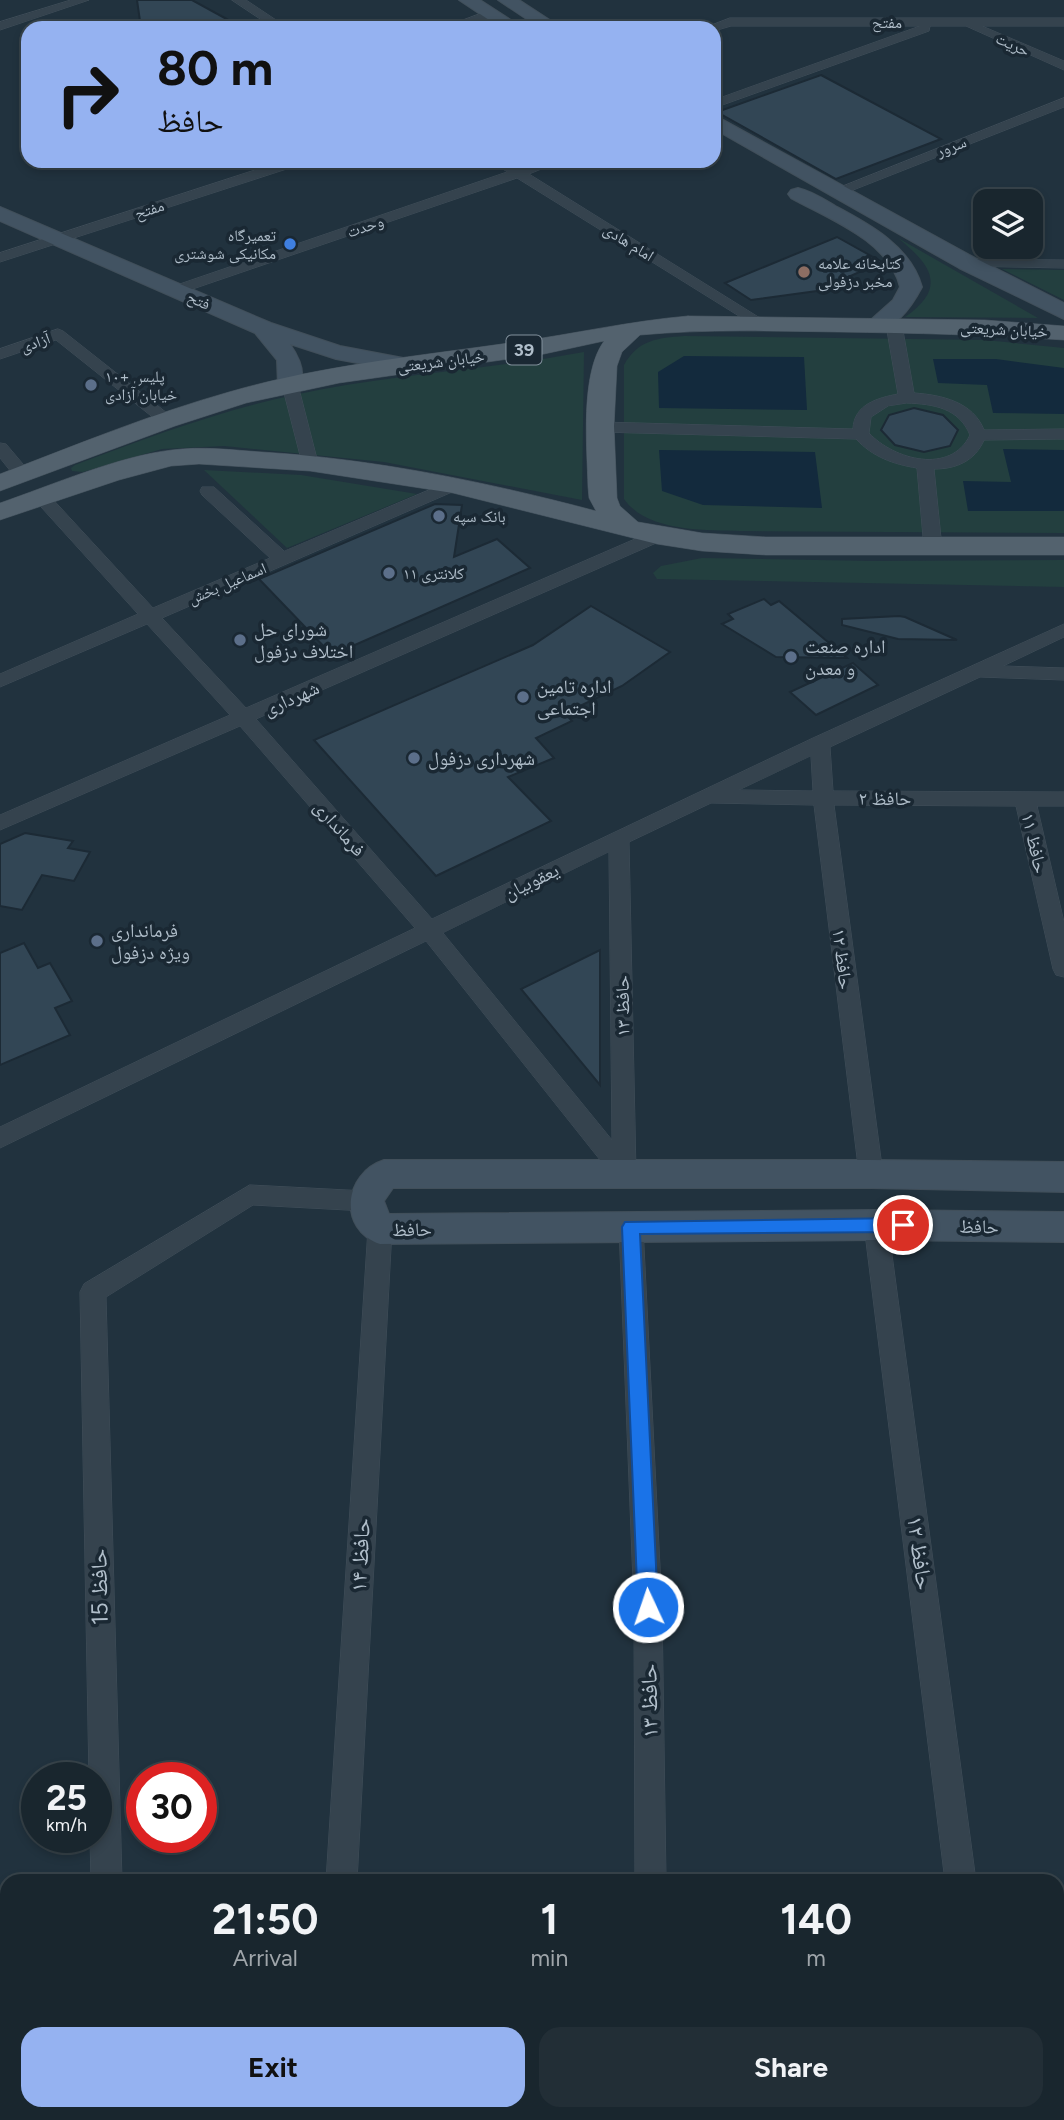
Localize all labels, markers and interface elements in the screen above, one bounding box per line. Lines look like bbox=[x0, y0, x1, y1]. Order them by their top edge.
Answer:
street label: مفتح bbox=[872, 13, 902, 33]
street label: حریت bbox=[993, 29, 1033, 60]
text: 80 m bbox=[157, 38, 273, 97]
icon: right bbox=[42, 49, 133, 140]
text: حافظ bbox=[157, 102, 224, 140]
street label: سرور bbox=[933, 132, 969, 161]
map controls bbox=[973, 189, 1043, 259]
button: layers bbox=[973, 189, 1043, 259]
street label: مفتح bbox=[132, 196, 167, 224]
street label: وحدت bbox=[344, 211, 386, 242]
street label: امام هادی bbox=[600, 220, 657, 266]
place label: تعمیرگاه مکانیکی شوشتری bbox=[174, 226, 276, 264]
marker: تعمیرگاه مکانیکی شوشتری bbox=[282, 236, 298, 252]
place label: کتابخانه علامه مخبر دزفولی bbox=[818, 254, 902, 292]
marker: کتابخانه علامه مخبر دزفولی bbox=[796, 264, 812, 280]
street label: فتح bbox=[184, 287, 213, 315]
street label: خیابان شریعتی bbox=[960, 318, 1048, 342]
street label: آزادی bbox=[18, 328, 54, 358]
road number: 39 bbox=[506, 336, 542, 364]
street label: خیابان شریعتی bbox=[396, 347, 486, 377]
place label: پلیس +۱۰ خیابان آزادی bbox=[105, 367, 177, 405]
marker: پلیس +۱۰ خیابان آزادی bbox=[83, 377, 99, 393]
place label: بانک سپه bbox=[453, 507, 506, 526]
marker: بانک سپه bbox=[431, 508, 447, 524]
street label: اسماعیل بخش bbox=[185, 558, 270, 609]
place label: کلانتری ۱۱ bbox=[403, 564, 465, 584]
marker: کلانتری ۱۱ bbox=[381, 565, 397, 581]
place label: شورای حل اختلاف دزفول bbox=[254, 618, 353, 663]
marker: شورای حل اختلاف دزفول bbox=[232, 632, 248, 648]
place label: اداره صنعت و معدن bbox=[805, 635, 886, 680]
marker: اداره صنعت و معدن bbox=[783, 649, 799, 665]
place label: اداره تامین اجتماعی bbox=[537, 675, 612, 720]
street label: شهرداری bbox=[260, 676, 323, 721]
marker: اداره تامین اجتماعی bbox=[515, 689, 531, 705]
place label: شهرداری دزفول bbox=[428, 747, 535, 770]
marker: شهرداری دزفول bbox=[406, 750, 422, 766]
street label: حافظ ۲ bbox=[859, 787, 911, 810]
street label: فرمانداری bbox=[309, 796, 370, 861]
street label: حافظ ۱۱ bbox=[1016, 811, 1053, 876]
street label: یعقوبیان bbox=[500, 858, 563, 905]
place label: فرمانداری ویژه دزفول bbox=[111, 919, 190, 964]
street label: حافظ ۱۲ bbox=[827, 927, 858, 991]
marker: فرمانداری ویژه دزفول bbox=[89, 933, 105, 949]
street label: حافظ ۱۳ bbox=[610, 975, 635, 1037]
pin bbox=[873, 1195, 933, 1255]
icon: arrive bbox=[884, 1206, 922, 1244]
street label: حافظ bbox=[959, 1215, 999, 1238]
street label: حافظ bbox=[392, 1218, 432, 1241]
street label: حافظ ۱۲ bbox=[901, 1514, 939, 1592]
street label: حافظ ۱۴ bbox=[344, 1517, 376, 1593]
street label: حافظ 15 bbox=[84, 1549, 114, 1625]
position arrow bbox=[611, 1570, 685, 1644]
street label: حافظ ۱۳ bbox=[634, 1664, 664, 1738]
speed limit sign: 30 bbox=[126, 1762, 217, 1853]
text: 25 bbox=[46, 1777, 87, 1819]
text: km/h bbox=[46, 1814, 87, 1836]
text: 21:50 bbox=[212, 1894, 318, 1945]
text: 1 bbox=[541, 1894, 558, 1945]
text: 140 bbox=[780, 1894, 852, 1945]
text: Arrival bbox=[233, 1944, 298, 1972]
text: min bbox=[531, 1944, 568, 1972]
text: m bbox=[806, 1944, 826, 1972]
button: Exit bbox=[21, 2027, 525, 2107]
button: Share bbox=[539, 2027, 1043, 2107]

